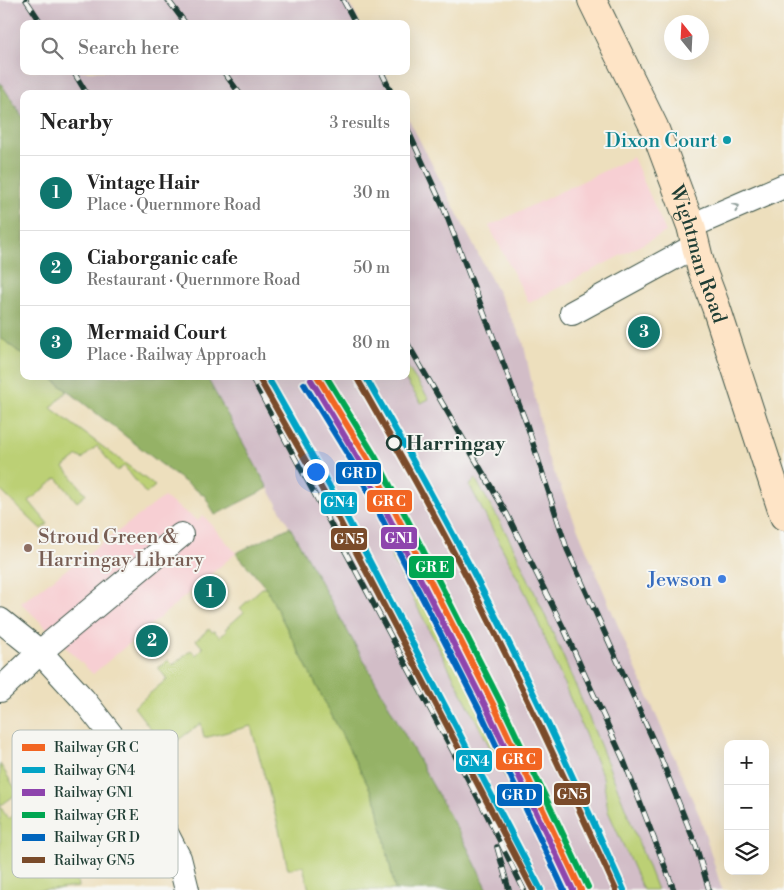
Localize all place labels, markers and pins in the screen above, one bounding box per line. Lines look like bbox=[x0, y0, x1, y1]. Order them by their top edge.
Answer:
place label: Dixon Court bbox=[605, 129, 717, 154]
marker: Dixon Court bbox=[721, 134, 733, 146]
pin: 3 bbox=[628, 313, 660, 351]
place label: Harringay bbox=[406, 432, 506, 457]
marker: Harringay bbox=[386, 435, 402, 451]
place label: Stroud Green & Harringay Library bbox=[38, 525, 204, 573]
marker: Stroud Green & Harringay Library bbox=[22, 542, 34, 554]
place label: Jewson bbox=[646, 568, 712, 593]
pin: 1 bbox=[194, 573, 226, 611]
marker: Jewson bbox=[716, 573, 728, 585]
pin: 2 bbox=[136, 622, 168, 660]

